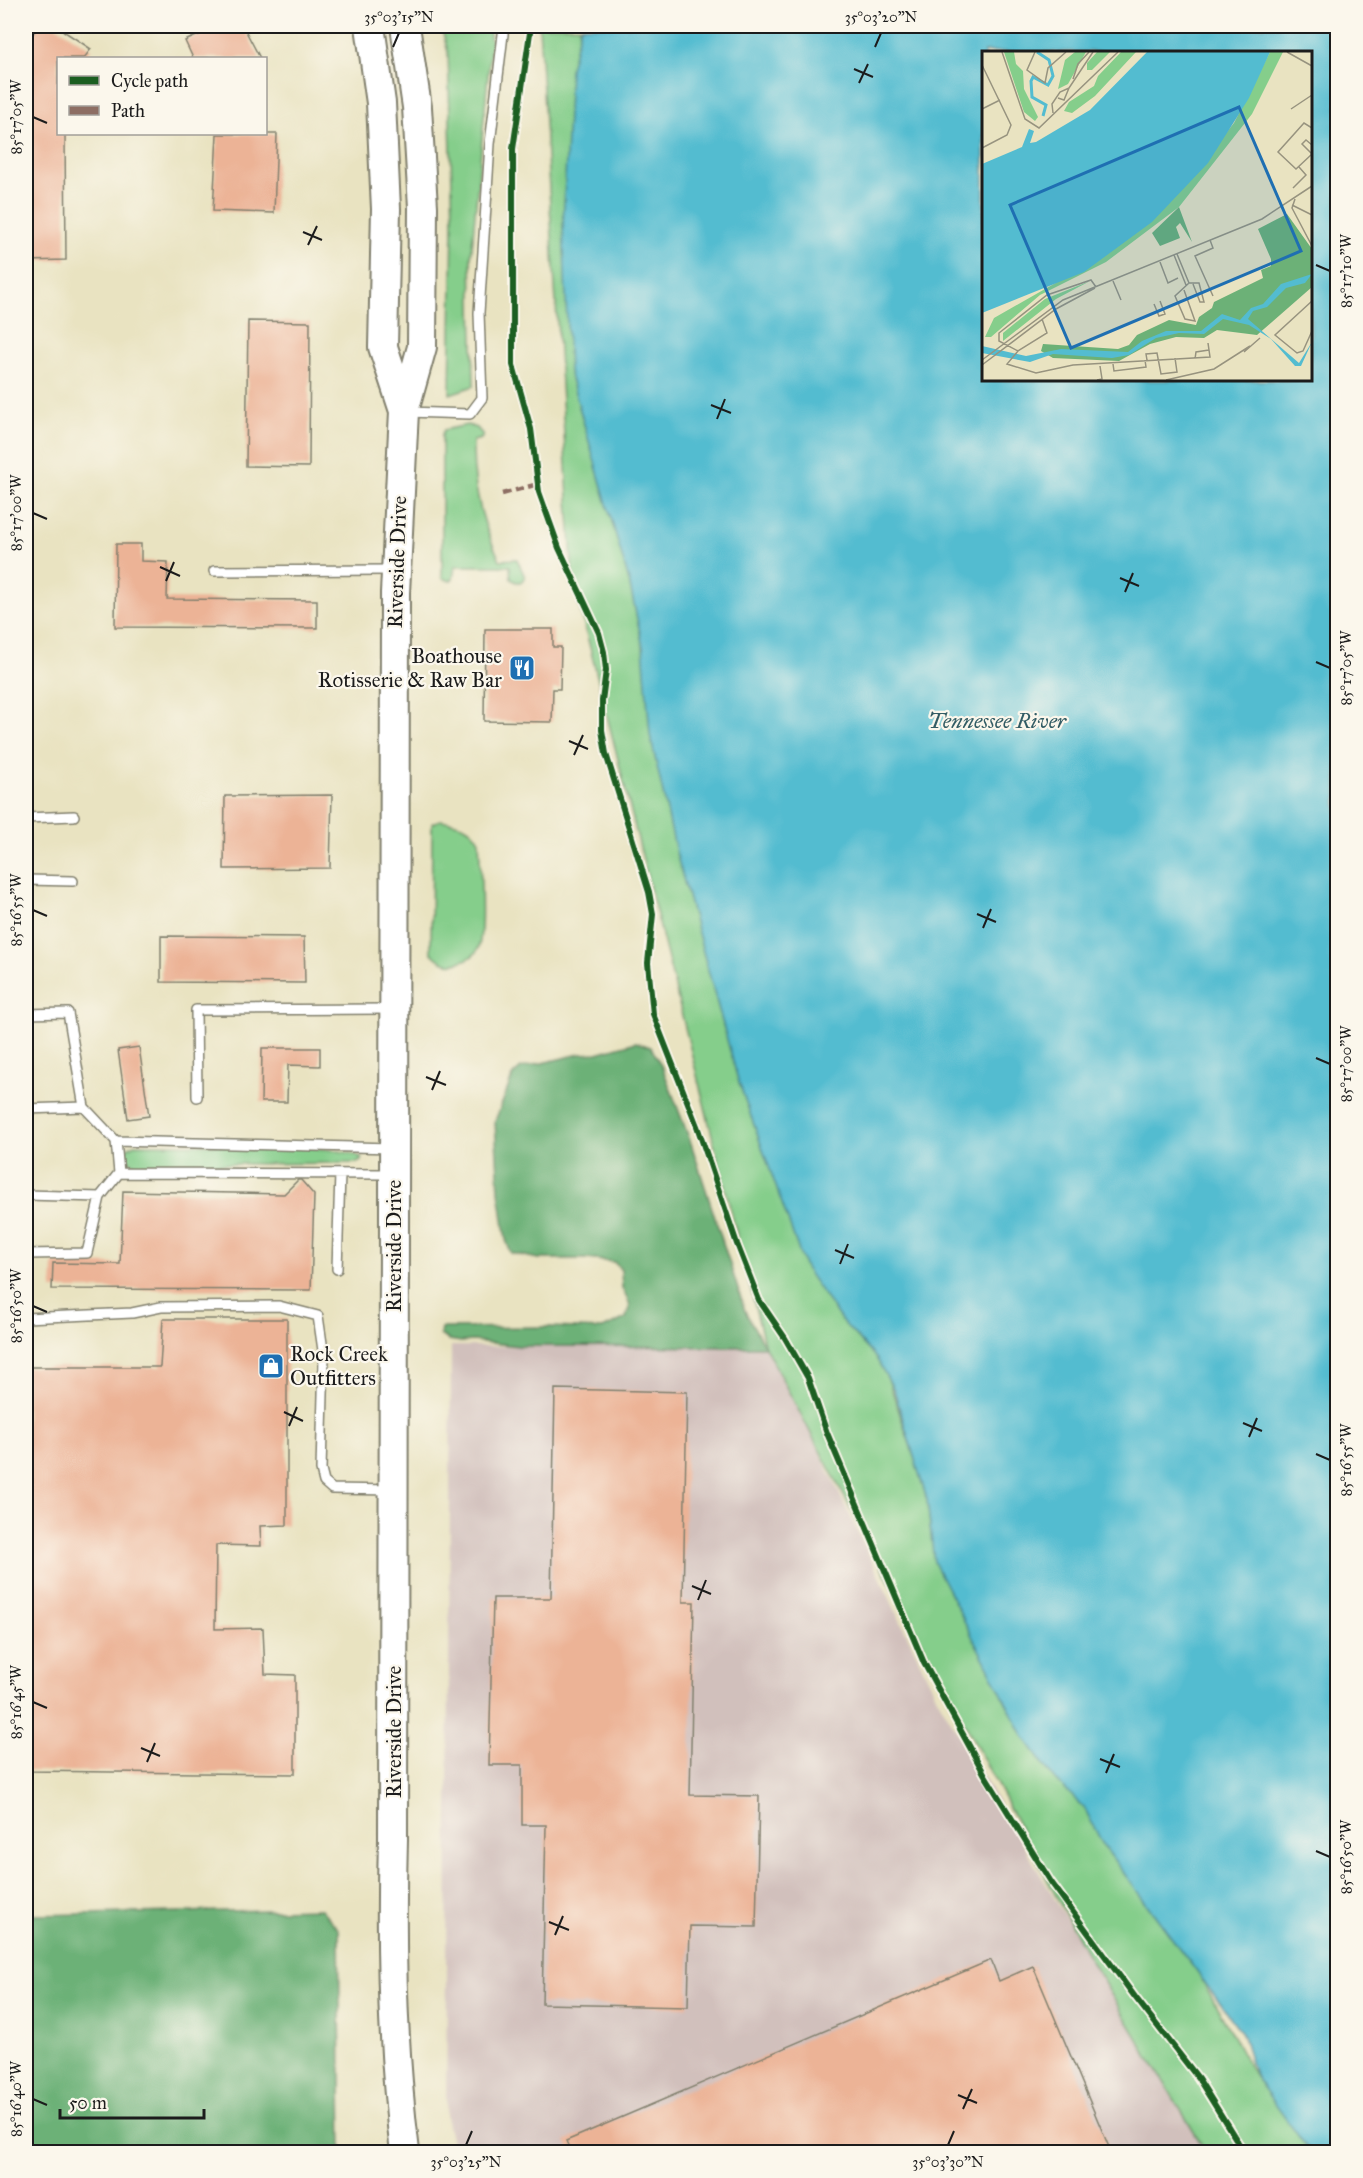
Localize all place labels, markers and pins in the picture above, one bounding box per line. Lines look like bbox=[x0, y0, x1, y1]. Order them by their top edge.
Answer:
place label: Boathouse Rotisserie & Raw Bar bbox=[318, 643, 502, 693]
restaurant icon: Boathouse Rotisserie & Raw Bar bbox=[507, 653, 537, 683]
place label: Rock Creek Outfitters bbox=[290, 1341, 388, 1391]
shop icon: Rock Creek Outfitters bbox=[256, 1351, 286, 1381]

